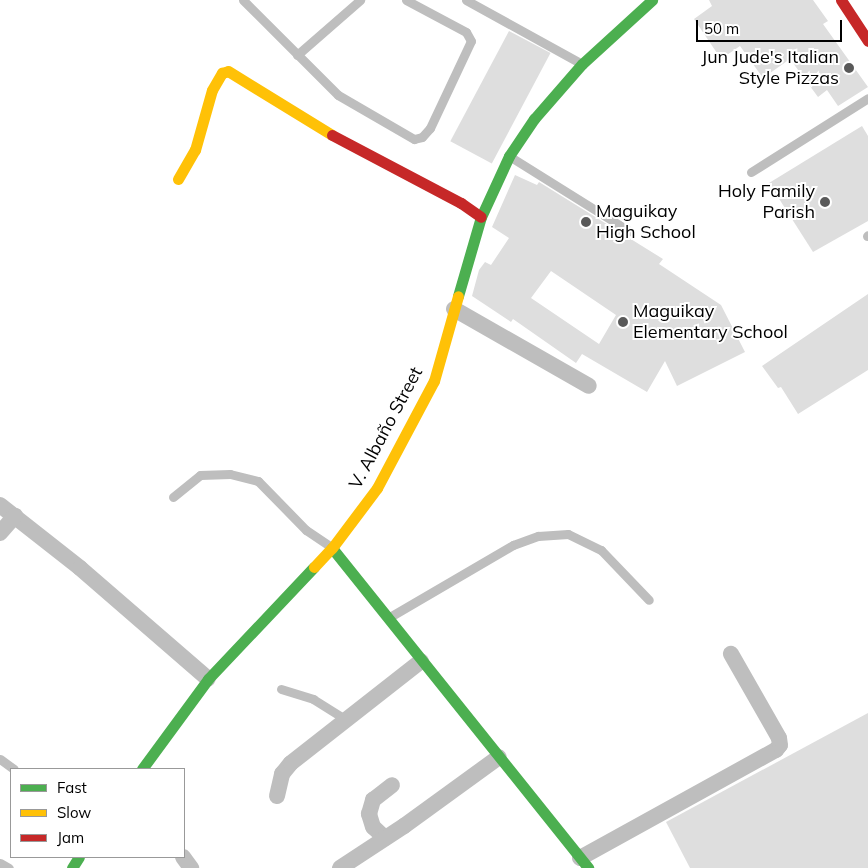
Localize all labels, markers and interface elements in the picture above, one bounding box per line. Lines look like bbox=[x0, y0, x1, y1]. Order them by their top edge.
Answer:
scale bar bbox=[698, 10, 844, 42]
text: 50 m bbox=[704, 19, 739, 38]
place label: Jun Jude's Italian Style Pizzas bbox=[701, 47, 839, 90]
marker: Jun Jude's Italian Style Pizzas bbox=[843, 62, 855, 74]
place label: Holy Family Parish bbox=[718, 181, 815, 223]
marker: Holy Family Parish bbox=[819, 196, 831, 208]
place label: Maguikay High School bbox=[596, 201, 696, 243]
marker: Maguikay High School bbox=[580, 216, 592, 228]
place label: Maguikay Elementary School bbox=[633, 301, 788, 344]
marker: Maguikay Elementary School bbox=[617, 316, 629, 328]
street label: V. Albaño Street bbox=[345, 363, 427, 493]
legend bbox=[10, 768, 185, 858]
text: Fast bbox=[57, 778, 87, 797]
text: Slow bbox=[57, 803, 91, 822]
text: Jam bbox=[57, 828, 84, 847]

